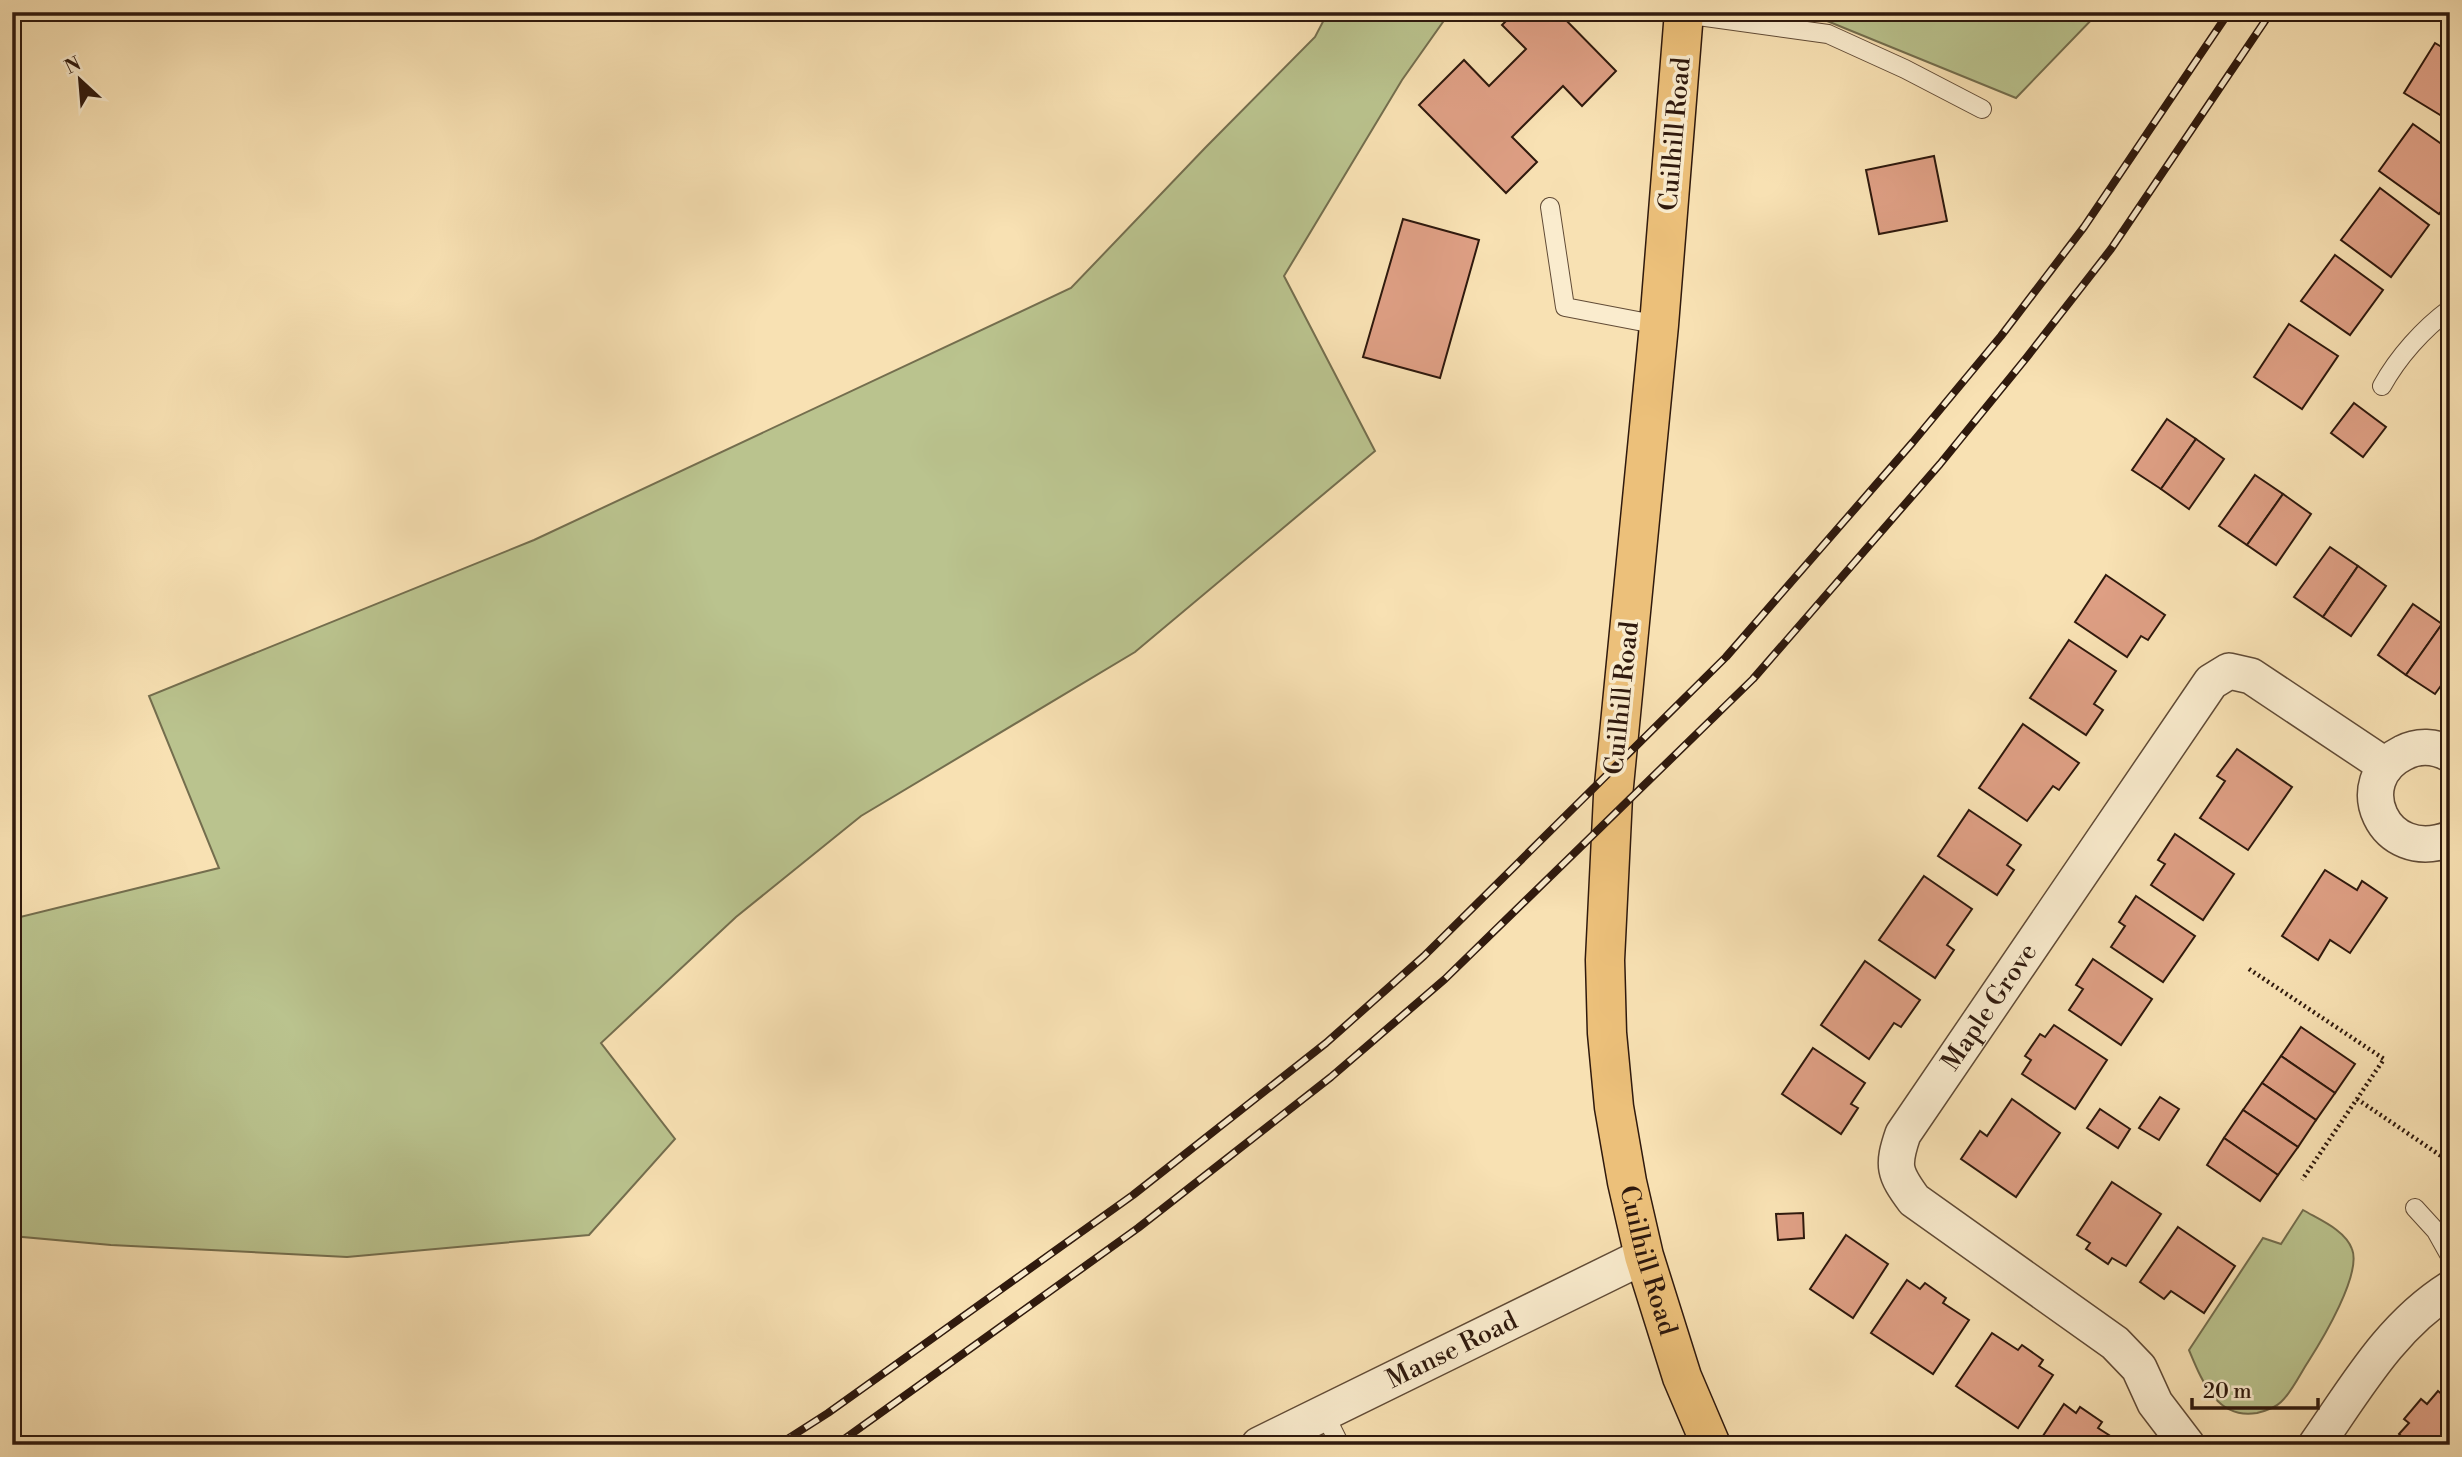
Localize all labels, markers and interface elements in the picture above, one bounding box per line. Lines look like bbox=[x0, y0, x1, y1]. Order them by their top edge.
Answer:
north arrow bbox=[46, 46, 116, 116]
text: N bbox=[61, 52, 85, 80]
street label: Cuilhill Road bbox=[1652, 56, 1698, 212]
street label: Cuilhill Road bbox=[1598, 619, 1646, 776]
street label: Maple Grove bbox=[1935, 937, 2044, 1077]
street label: Cuilhill Road bbox=[1612, 1182, 1684, 1339]
street label: Manse Road bbox=[1381, 1305, 1523, 1396]
scale bar bbox=[2192, 1366, 2318, 1410]
text: 20 m bbox=[2203, 1379, 2252, 1405]

